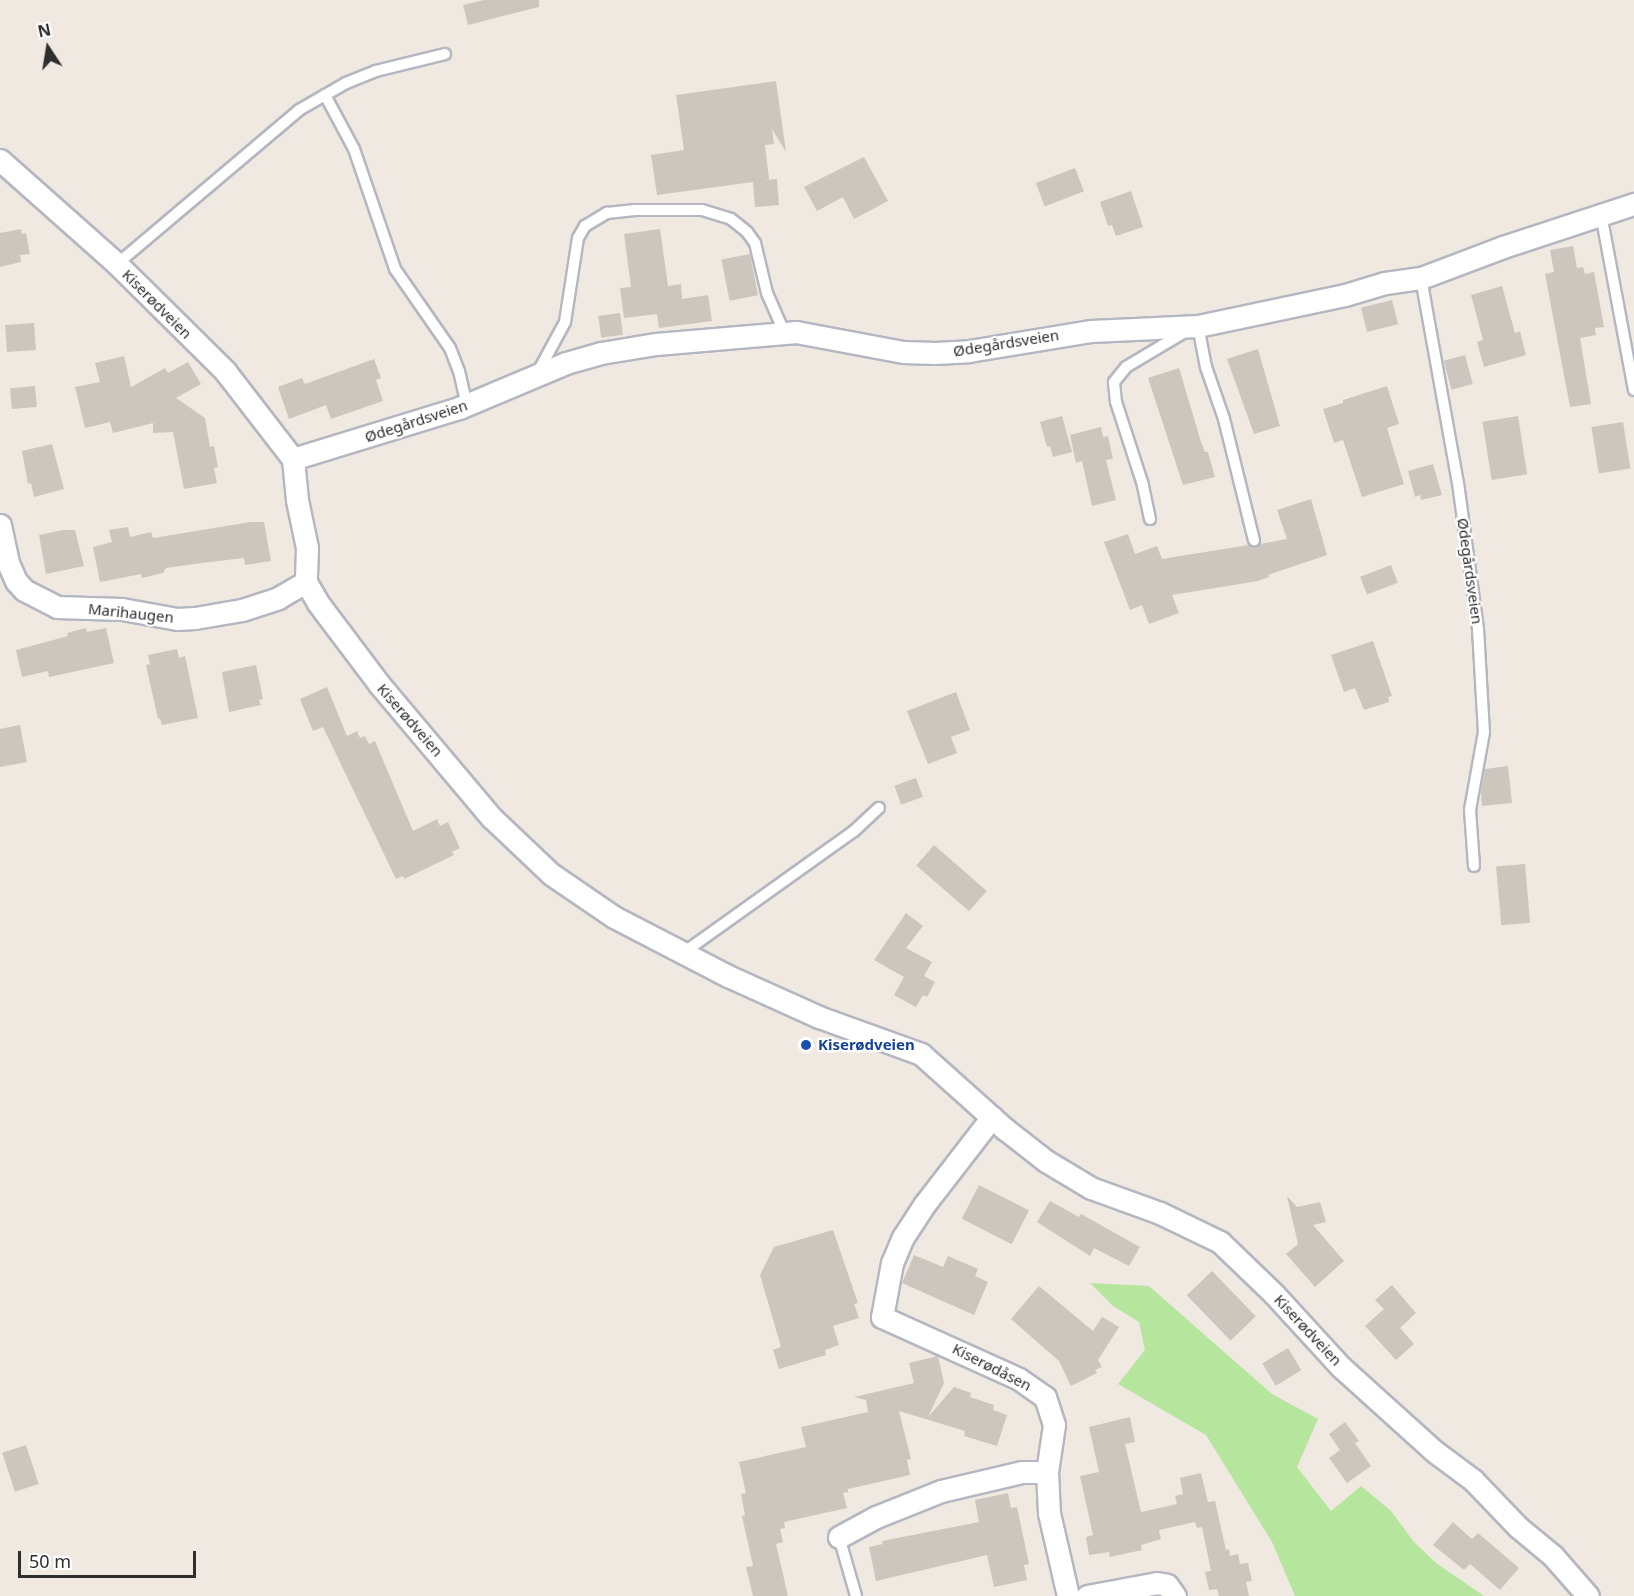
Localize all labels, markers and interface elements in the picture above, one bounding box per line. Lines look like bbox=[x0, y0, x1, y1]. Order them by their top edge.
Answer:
north arrow bbox=[18, 18, 78, 78]
text: N bbox=[36, 18, 53, 43]
street label: Kiserødveien bbox=[119, 266, 195, 342]
street label: Ødegårdsveien bbox=[952, 326, 1060, 360]
street label: Ødegårdsveien bbox=[362, 396, 470, 446]
street label: Ødegårdsveien bbox=[1454, 517, 1486, 625]
street label: Marihaugen bbox=[87, 600, 175, 626]
street label: Kiserødveien bbox=[373, 680, 447, 760]
place label: Kiserødveien bbox=[818, 1036, 915, 1054]
marker: Kiserødveien bbox=[799, 1038, 813, 1052]
street label: Kiserødveien bbox=[1270, 1291, 1346, 1369]
street label: Kiserødåsen bbox=[949, 1339, 1035, 1395]
scale bar bbox=[21, 1539, 200, 1577]
text: 50 m bbox=[29, 1549, 71, 1573]

